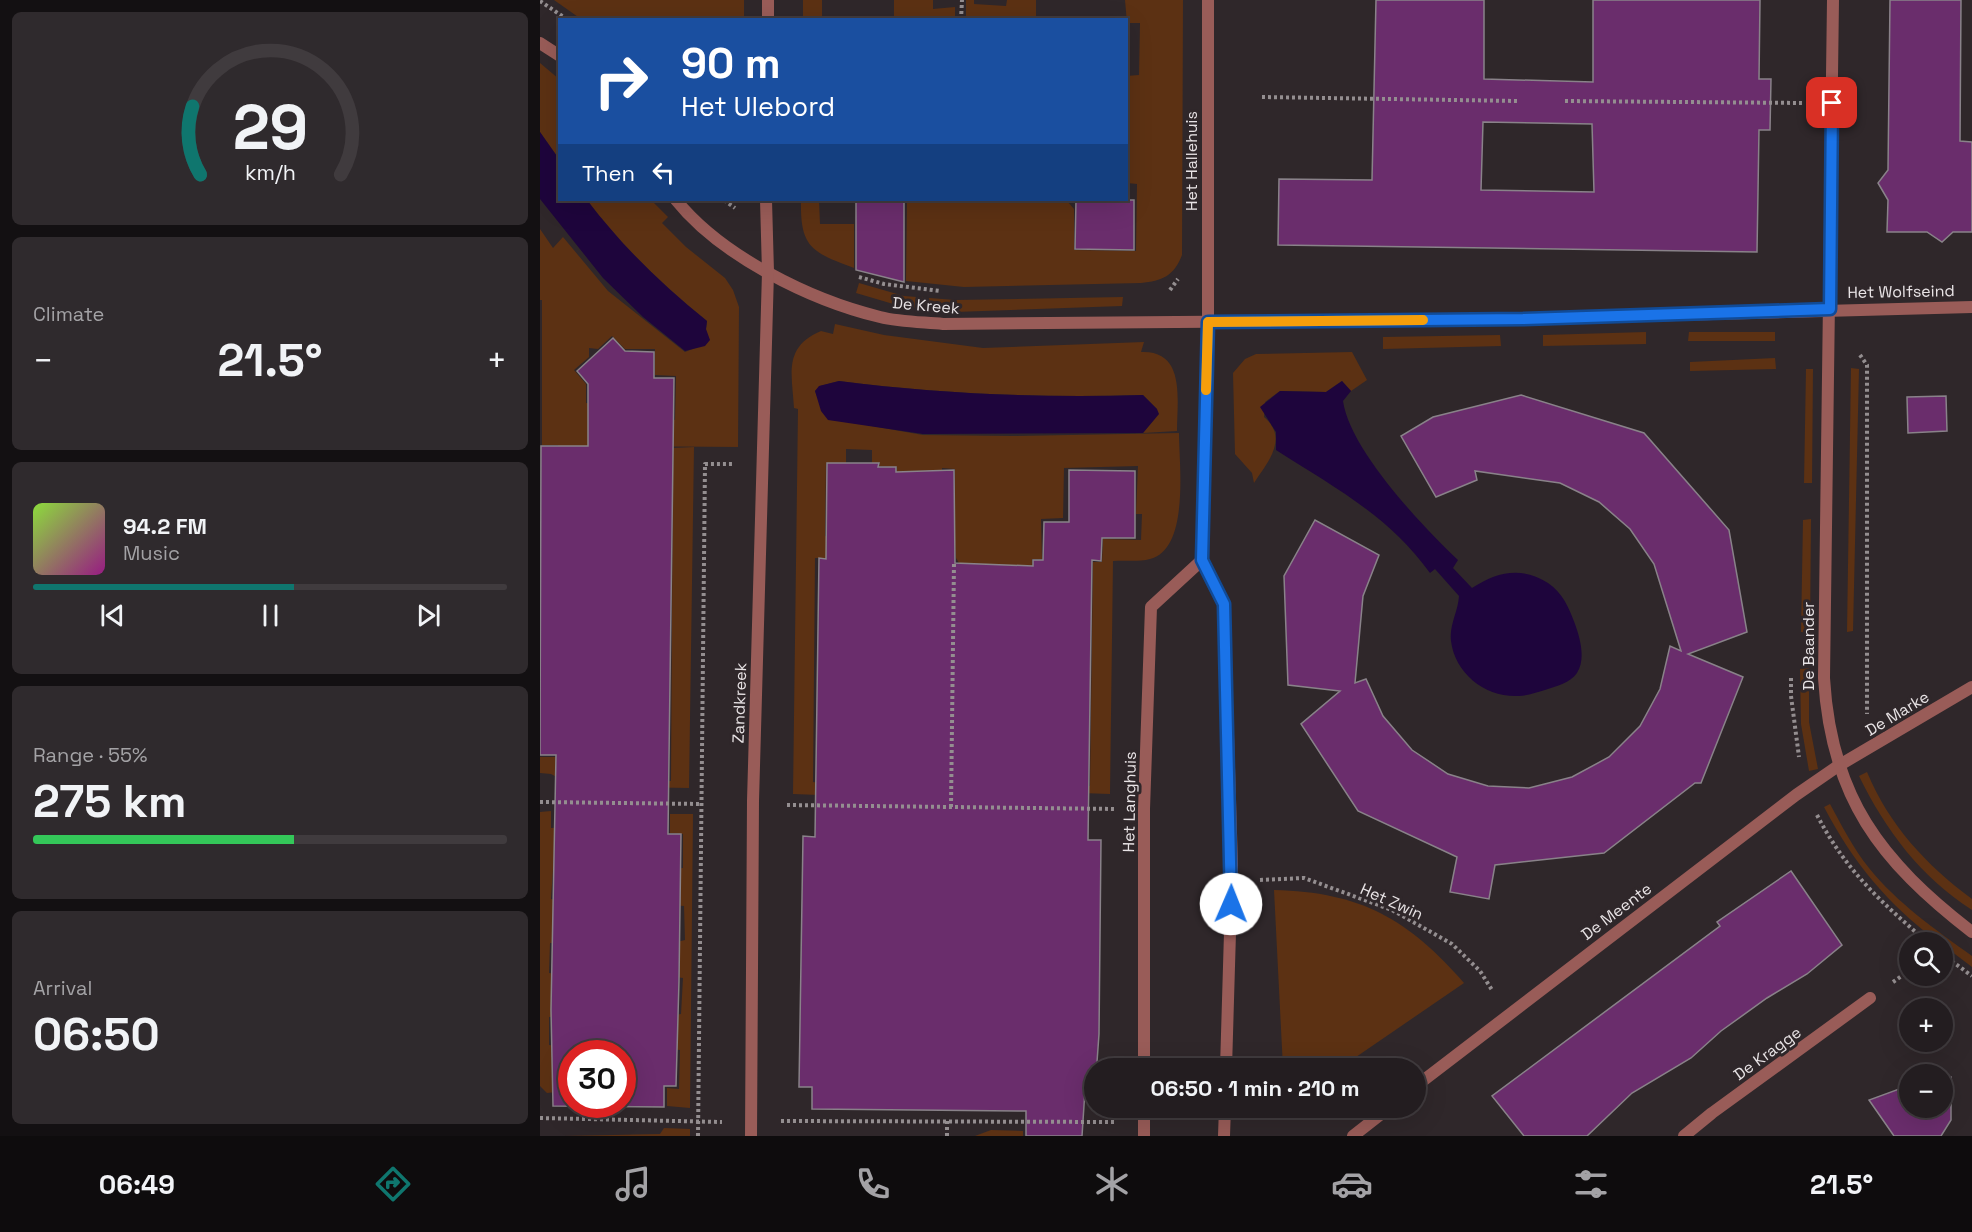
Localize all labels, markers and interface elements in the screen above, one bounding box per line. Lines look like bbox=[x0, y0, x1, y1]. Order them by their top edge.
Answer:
text: 90 m bbox=[681, 37, 781, 90]
icon: right bbox=[582, 42, 660, 120]
pin bbox=[1806, 77, 1857, 128]
icon: arrive bbox=[1815, 86, 1848, 119]
text: 29 bbox=[232, 89, 308, 168]
text: Het Ulebord bbox=[681, 89, 835, 124]
street label: Het Hallehuis bbox=[1181, 111, 1202, 211]
icon: left bbox=[647, 156, 680, 189]
text: Then bbox=[582, 159, 635, 187]
text: km/h bbox=[244, 160, 296, 187]
street label: Het Wolfseind bbox=[1847, 280, 1955, 303]
street label: De Kreek bbox=[892, 292, 961, 319]
text: Climate bbox=[33, 301, 104, 327]
text: 21.5° bbox=[217, 332, 323, 389]
text: − bbox=[33, 340, 53, 382]
text: + bbox=[487, 340, 507, 382]
text: 94.2 FM bbox=[123, 512, 207, 540]
text: Music bbox=[123, 540, 180, 566]
icon: previous bbox=[96, 599, 129, 632]
icon: pause bbox=[254, 599, 287, 632]
icon: next bbox=[412, 599, 445, 632]
street label: De Baander bbox=[1798, 602, 1819, 690]
street label: Zandkreek bbox=[728, 662, 751, 744]
street label: De Marke bbox=[1861, 686, 1933, 741]
text: Range · 55% bbox=[33, 742, 147, 768]
street label: Het Langhuis bbox=[1118, 751, 1141, 853]
text: 275 km bbox=[33, 773, 186, 830]
position arrow bbox=[1199, 872, 1263, 936]
street label: Het Zwin bbox=[1357, 878, 1427, 925]
street label: De Meente bbox=[1577, 878, 1656, 945]
map controls bbox=[1899, 932, 1953, 1118]
button: search bbox=[1899, 932, 1953, 986]
text: Arrival bbox=[33, 975, 92, 1001]
button: + bbox=[1899, 998, 1953, 1052]
text: 06:50 bbox=[33, 1006, 160, 1063]
street label: De Kragge bbox=[1729, 1022, 1805, 1085]
speed limit sign: 30 bbox=[558, 1040, 636, 1118]
button: − bbox=[1899, 1064, 1953, 1118]
text: 06:50 · 1 min · 210 m bbox=[1150, 1074, 1360, 1102]
icon: directions bbox=[372, 1163, 414, 1205]
icon: music bbox=[612, 1163, 654, 1205]
icon: phone bbox=[852, 1163, 894, 1205]
icon: climate bbox=[1091, 1163, 1133, 1205]
icon: car bbox=[1331, 1163, 1373, 1205]
icon: filters bbox=[1570, 1163, 1612, 1205]
text: 06:49 bbox=[99, 1167, 175, 1202]
text: 21.5° bbox=[1810, 1167, 1873, 1202]

